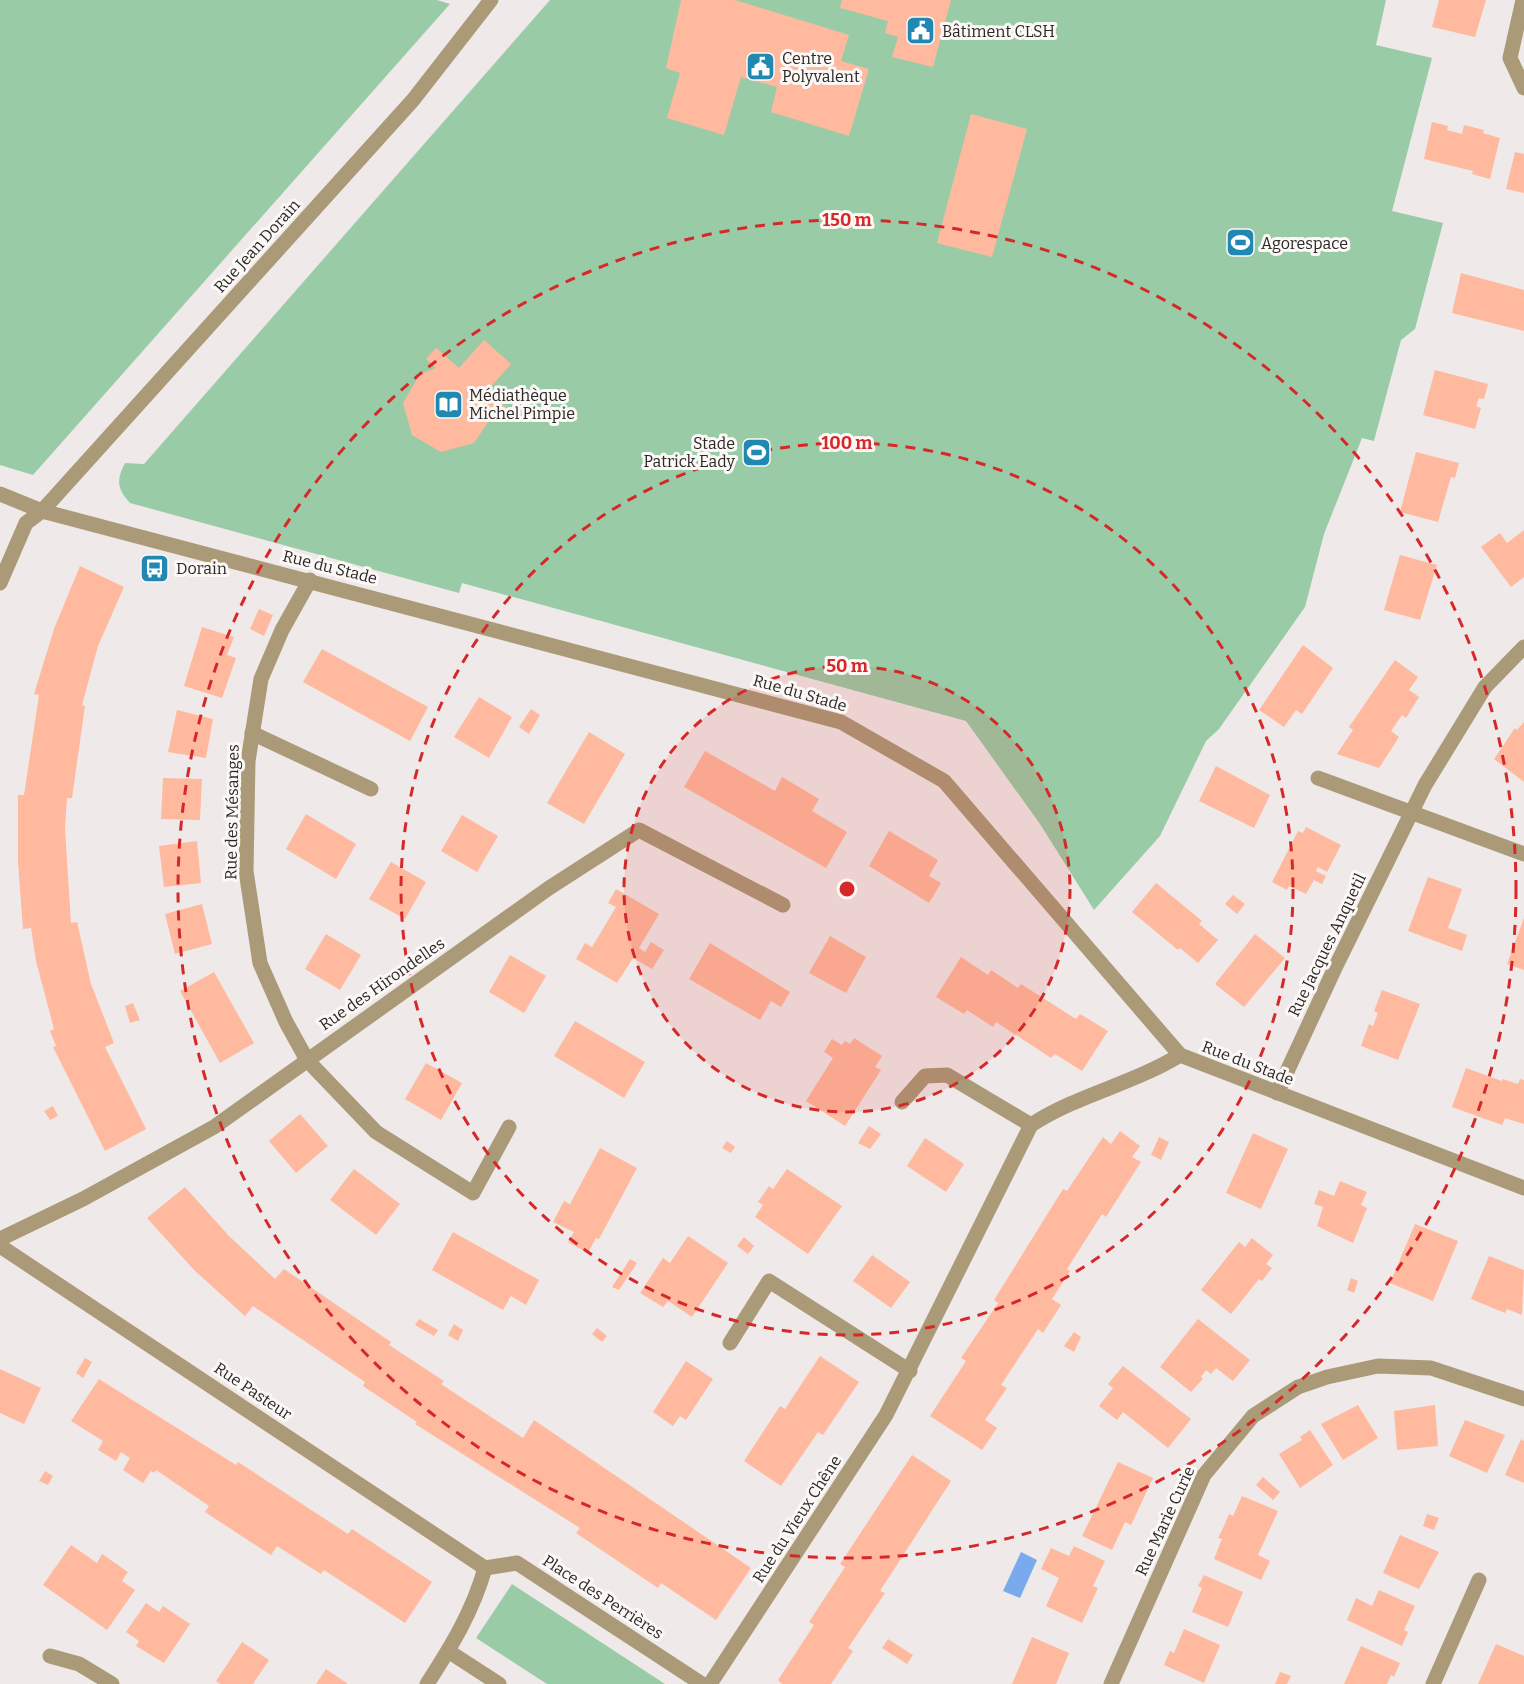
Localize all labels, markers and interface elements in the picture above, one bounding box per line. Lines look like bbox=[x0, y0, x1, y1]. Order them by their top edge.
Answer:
public building icon: Bâtiment CLSH bbox=[905, 15, 937, 47]
place label: Bâtiment CLSH bbox=[942, 22, 1055, 41]
place label: Centre Polyvalent bbox=[782, 49, 860, 86]
public building icon: Centre Polyvalent bbox=[745, 51, 777, 83]
street label: Rue Jean Dorain bbox=[210, 195, 304, 297]
text: 150 m bbox=[822, 209, 872, 231]
sports icon: Agorespace bbox=[1224, 227, 1256, 259]
place label: Agorespace bbox=[1261, 234, 1348, 253]
place label: Médiathèque Michel Pimpie bbox=[469, 386, 575, 423]
library icon: Médiathèque Michel Pimpie bbox=[432, 388, 464, 420]
text: 100 m bbox=[821, 432, 873, 454]
place label: Stade Patrick Eady bbox=[643, 434, 736, 471]
sports icon: Stade Patrick Eady bbox=[740, 436, 772, 468]
street label: Rue du Stade bbox=[281, 546, 379, 588]
bus stop icon: Dorain bbox=[139, 552, 171, 584]
place label: Dorain bbox=[176, 559, 227, 578]
text: 50 m bbox=[826, 655, 868, 677]
street label: Rue du Stade bbox=[751, 671, 849, 715]
street label: Rue des Mésanges bbox=[221, 744, 243, 880]
street label: Rue Jacques Anquetil bbox=[1284, 870, 1370, 1020]
centre of rings bbox=[837, 879, 857, 899]
street label: Rue des Hirondelles bbox=[316, 934, 448, 1034]
street label: Rue du Stade bbox=[1199, 1037, 1297, 1089]
street label: Rue Pasteur bbox=[211, 1358, 295, 1424]
street label: Rue du Vieux Chêne bbox=[749, 1452, 845, 1586]
street label: Rue Marie Curie bbox=[1131, 1463, 1199, 1579]
street label: Place des Perrières bbox=[539, 1551, 667, 1643]

